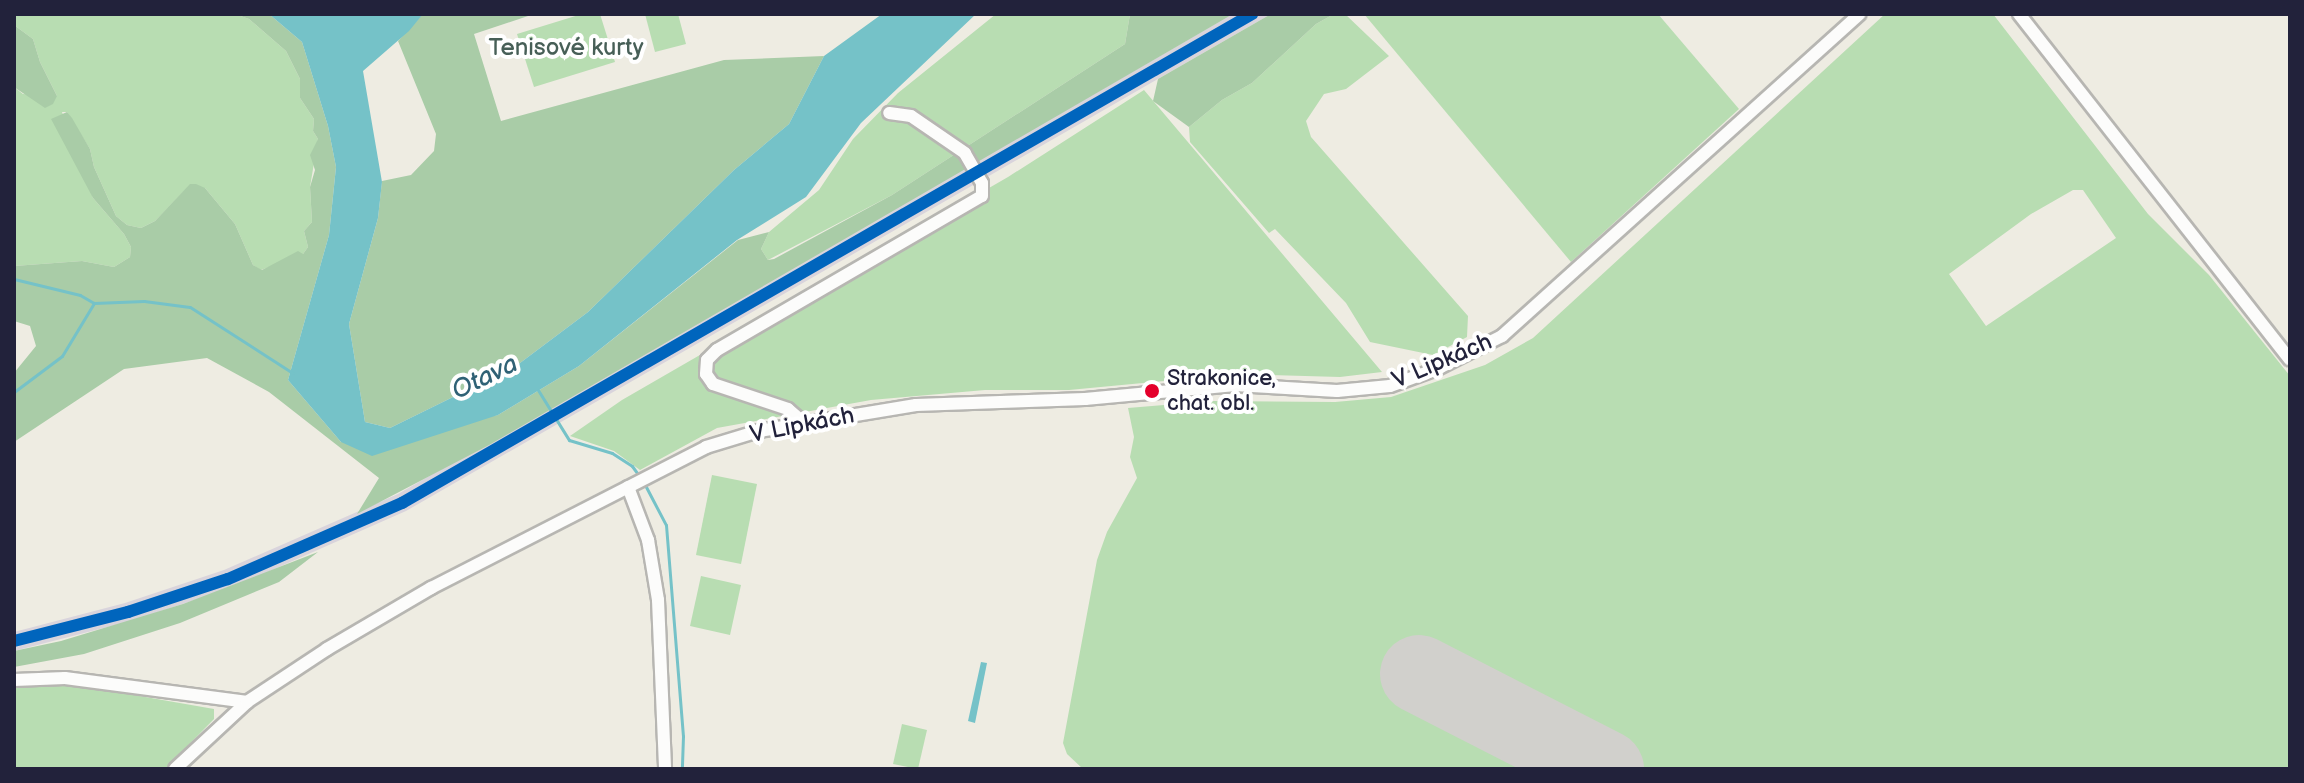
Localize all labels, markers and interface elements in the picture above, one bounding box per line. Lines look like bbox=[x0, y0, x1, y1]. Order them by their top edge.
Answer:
park label: Tenisové kurty bbox=[489, 34, 643, 62]
street label: V Lipkách bbox=[1388, 327, 1496, 395]
water label: Otava bbox=[447, 349, 523, 407]
place label: Strakonice, chat. obl. bbox=[1167, 365, 1276, 416]
marker: Strakonice, chat. obl. bbox=[1144, 383, 1160, 399]
street label: V Lipkách bbox=[747, 401, 857, 449]

